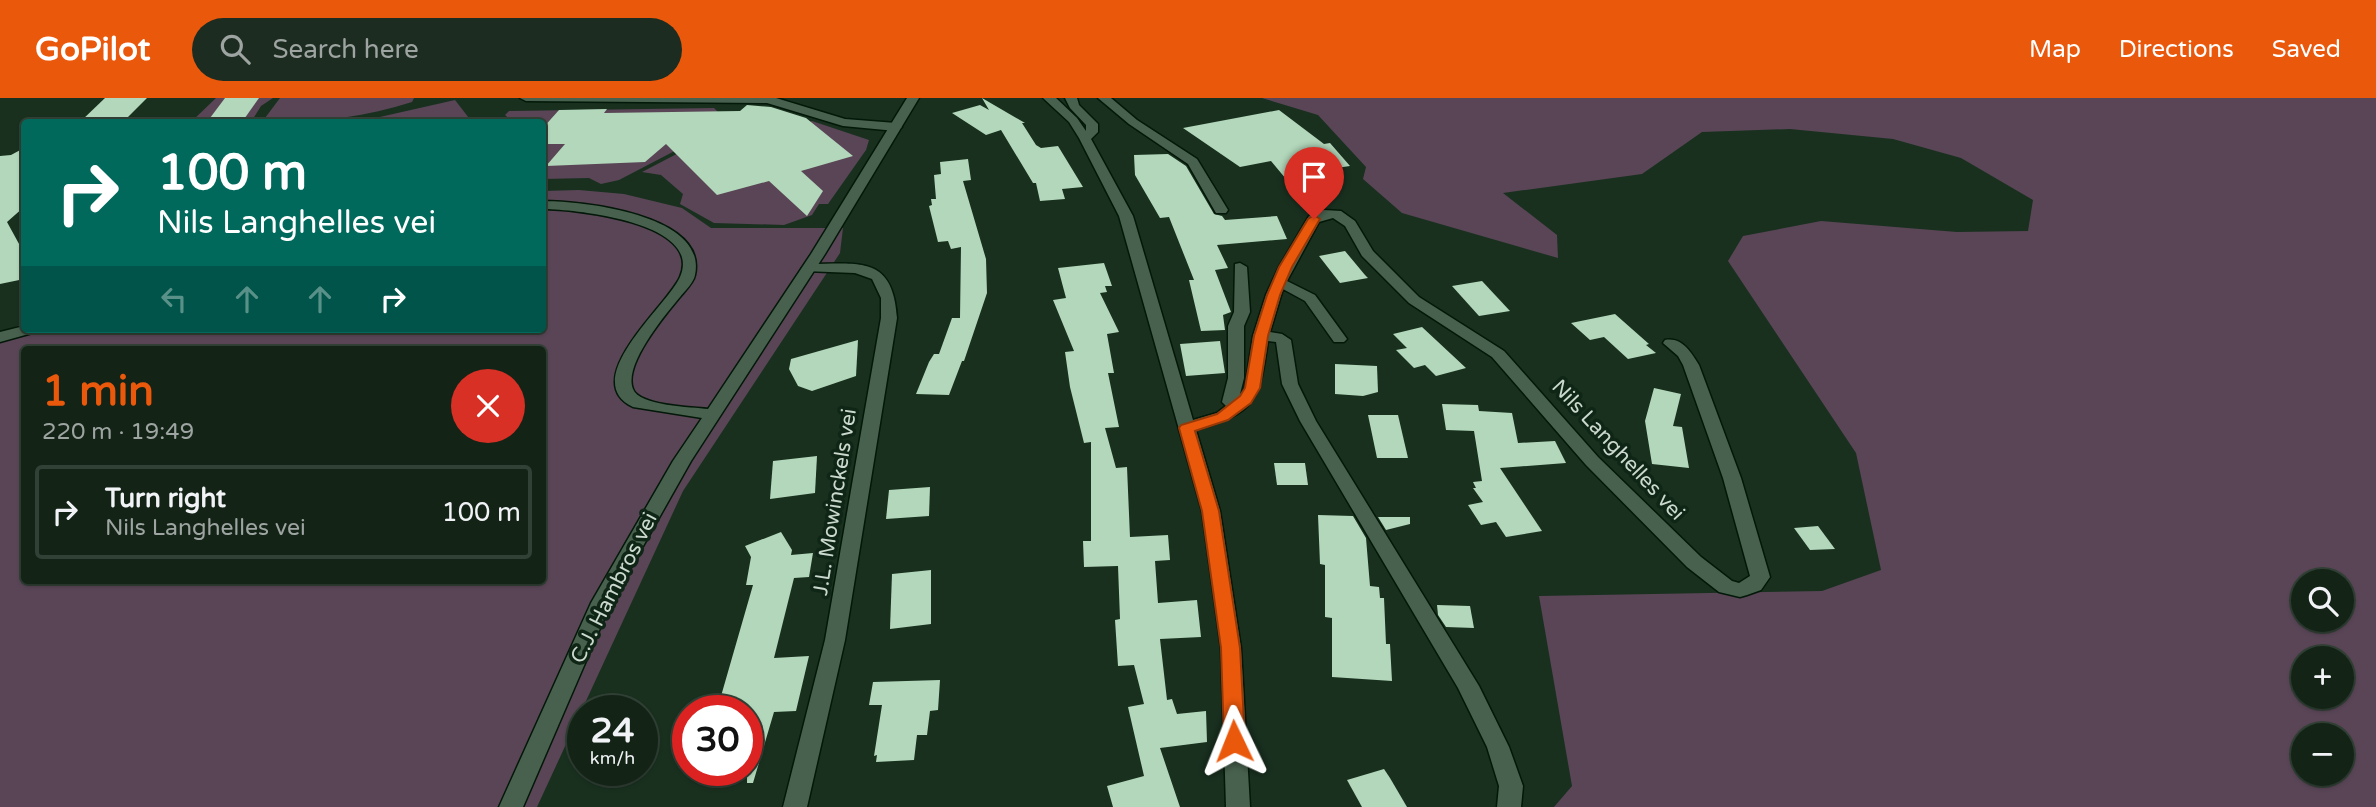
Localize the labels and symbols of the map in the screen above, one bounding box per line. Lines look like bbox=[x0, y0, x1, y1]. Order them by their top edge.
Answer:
pin bbox=[1284, 147, 1344, 219]
street label: Nils Langhelles vei bbox=[1546, 374, 1690, 526]
street label: J.L. Mowinckels vei bbox=[808, 407, 862, 597]
street label: C.J. Hambros vei bbox=[565, 508, 663, 668]
speed limit sign: 30 bbox=[672, 695, 763, 786]
position arrow bbox=[1197, 704, 1271, 778]

